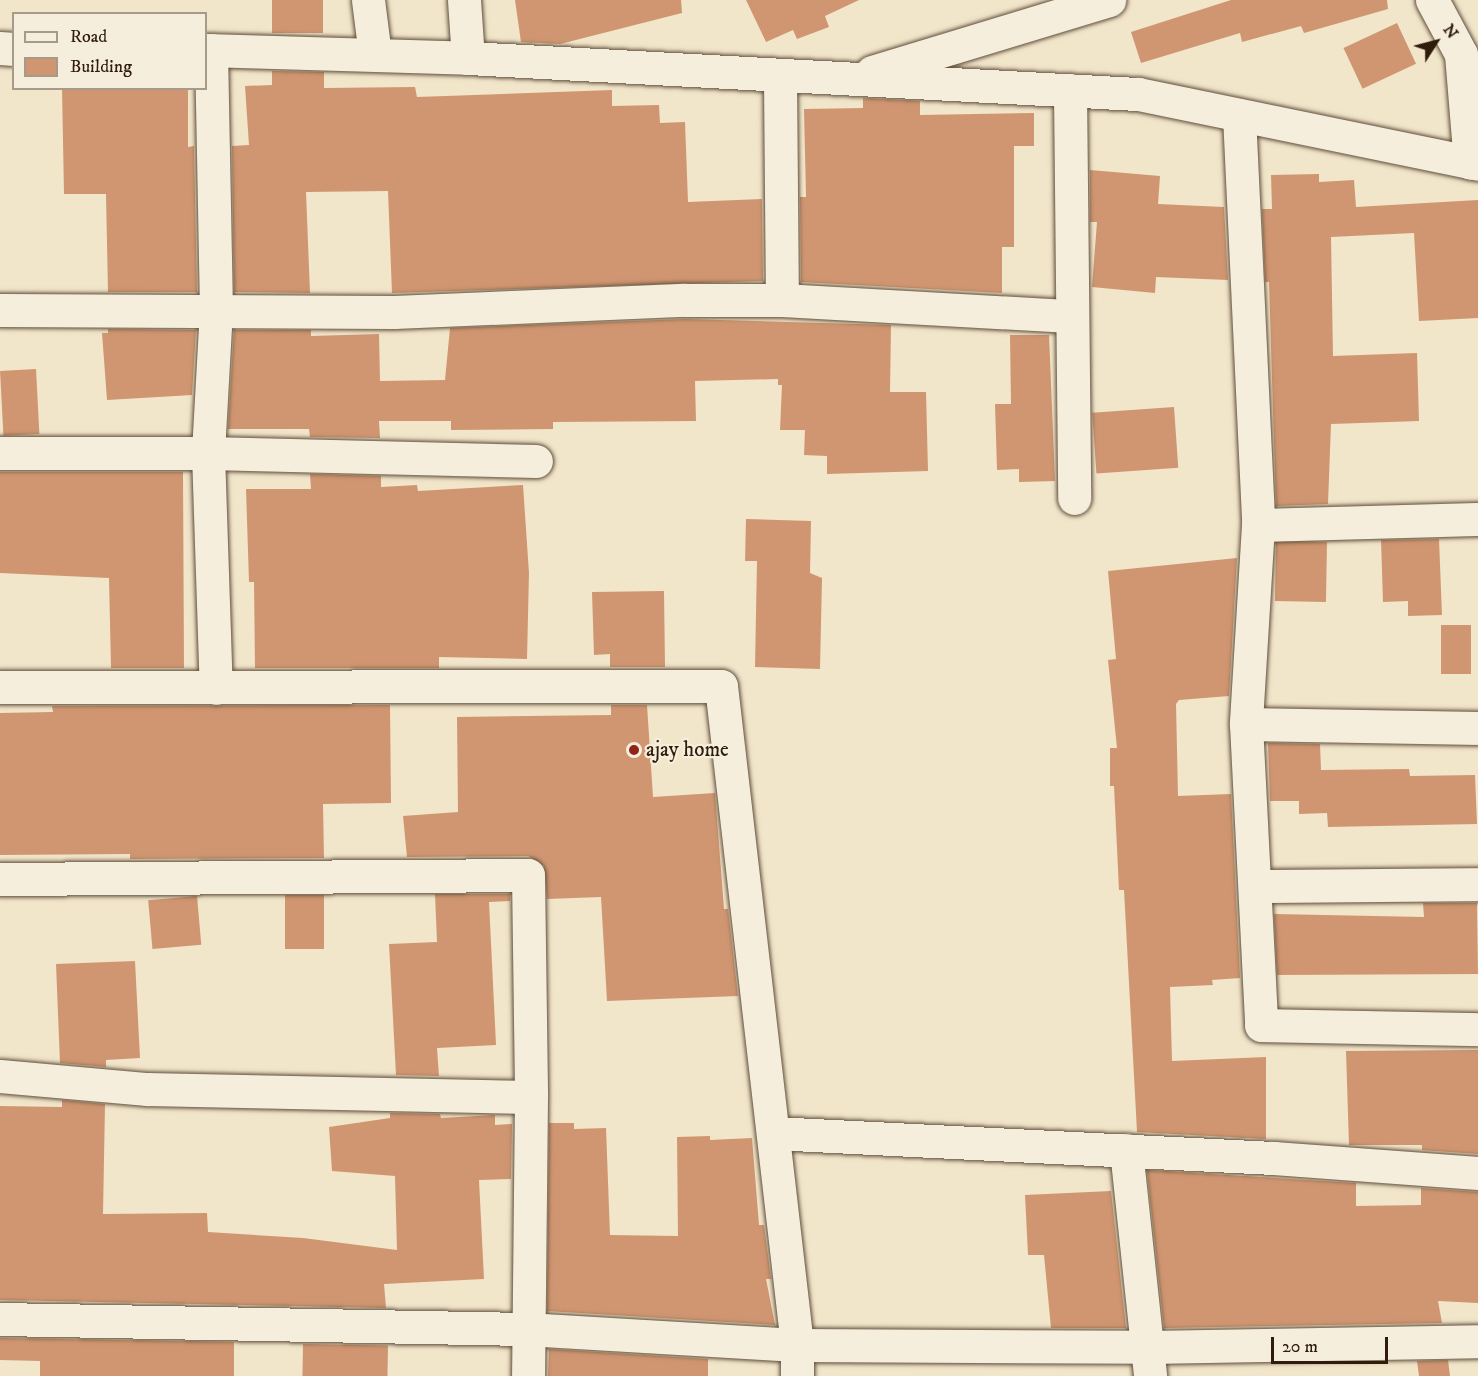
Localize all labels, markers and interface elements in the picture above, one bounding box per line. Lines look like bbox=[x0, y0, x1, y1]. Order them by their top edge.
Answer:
legend bbox=[12, 12, 207, 90]
north arrow bbox=[1406, 12, 1466, 72]
text: N bbox=[1439, 20, 1463, 43]
text: Road bbox=[70, 26, 107, 48]
text: Building bbox=[70, 56, 132, 78]
place label: ajay home bbox=[646, 737, 729, 763]
marker: ajay home bbox=[627, 743, 641, 757]
scale bar bbox=[1274, 1325, 1391, 1363]
text: 20 m bbox=[1282, 1336, 1318, 1358]

